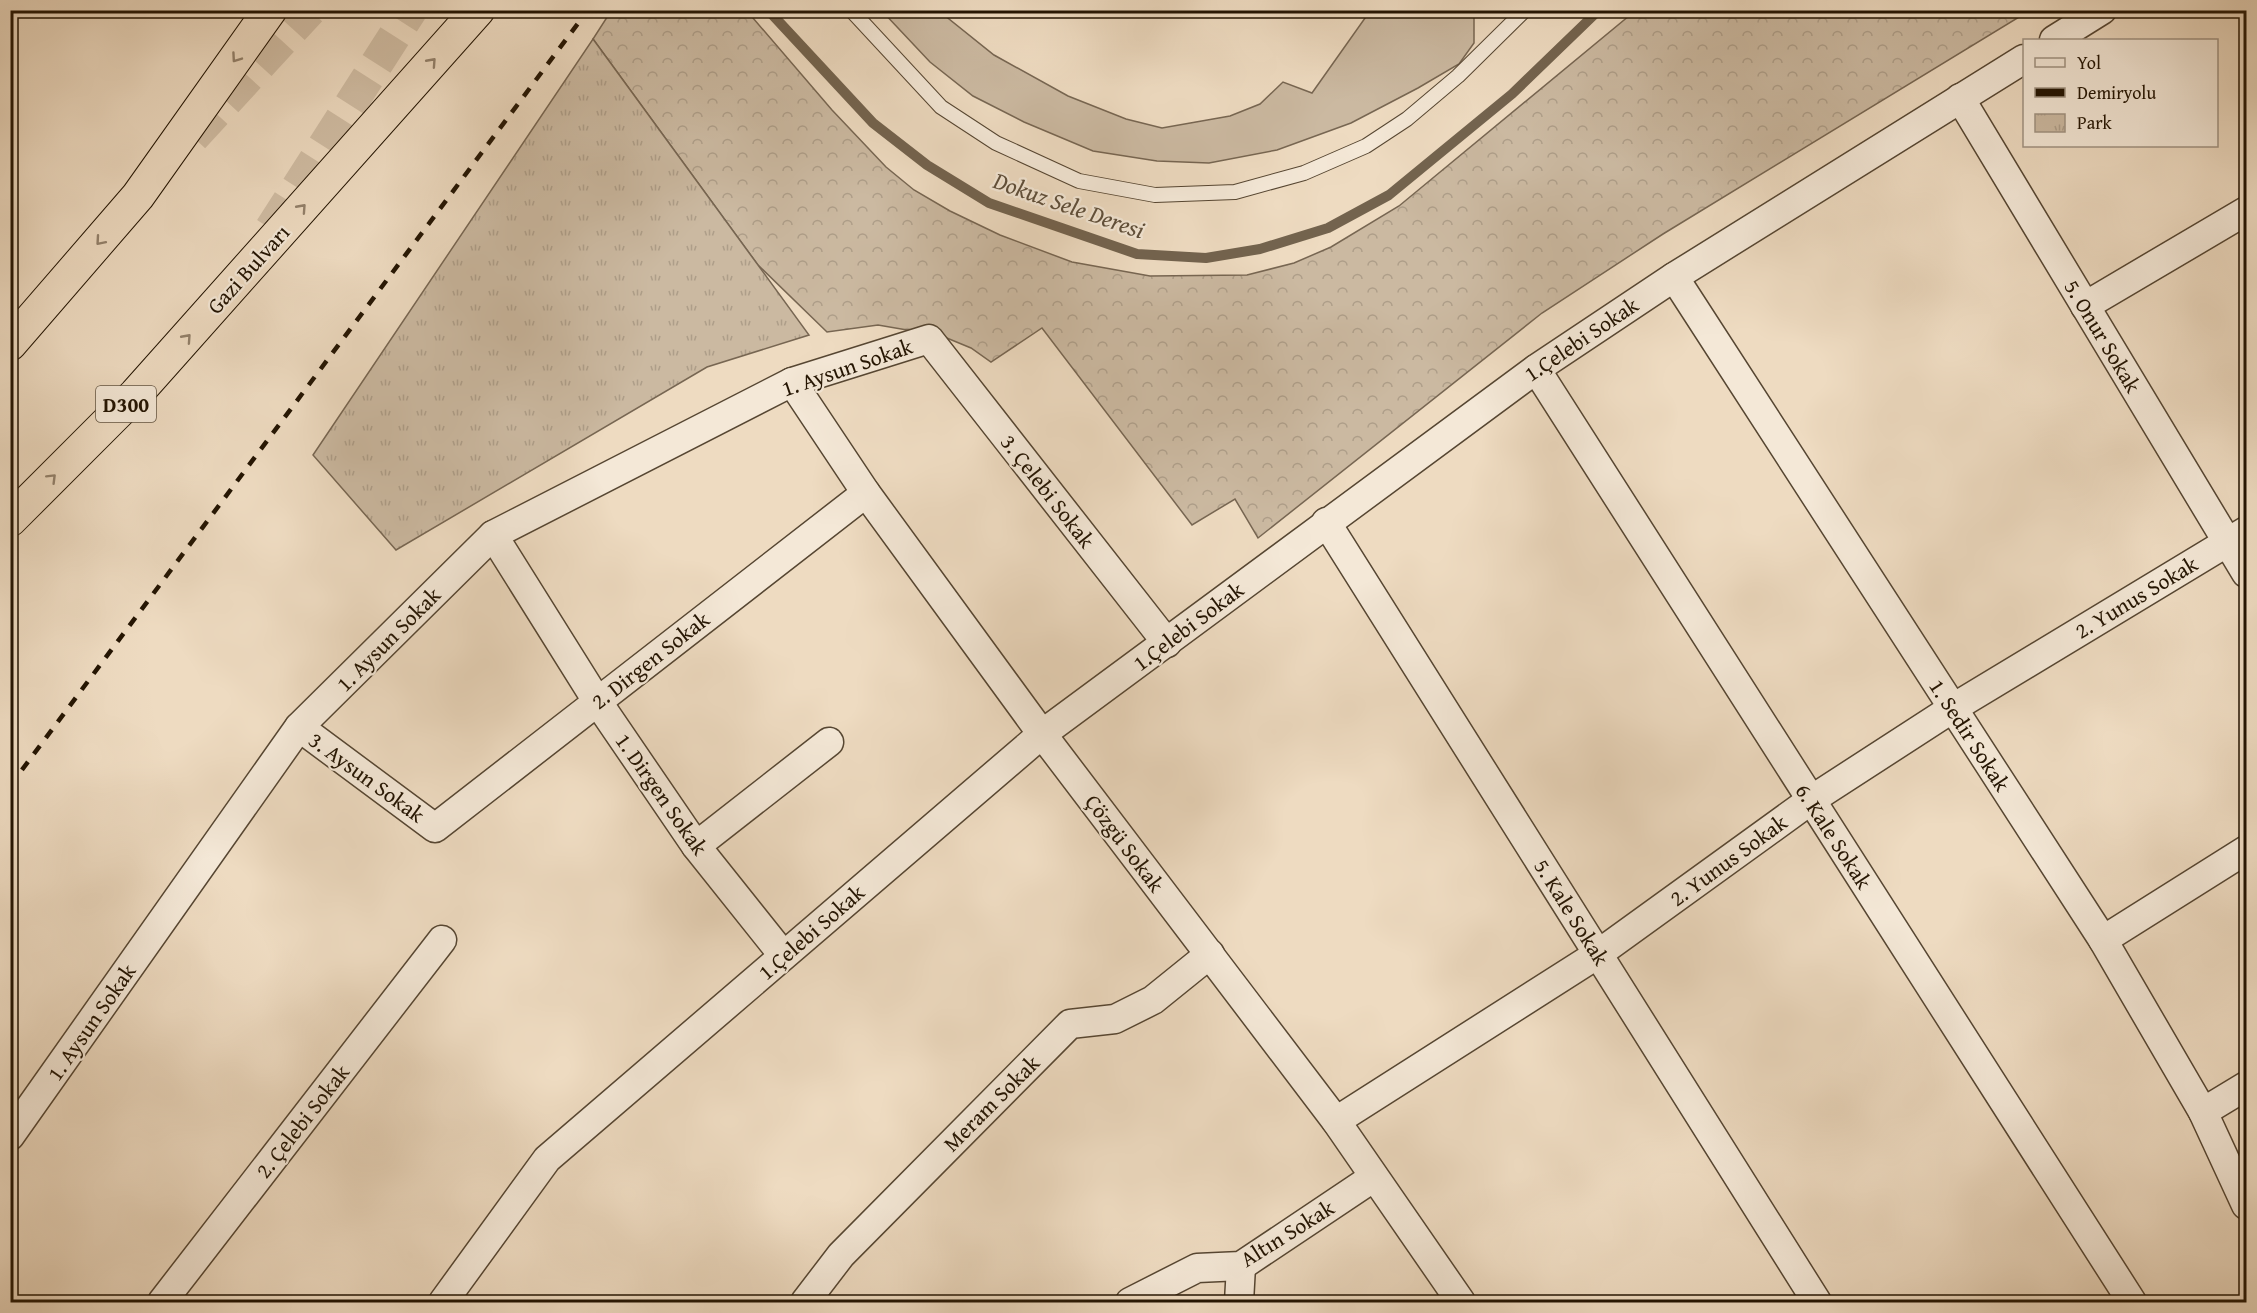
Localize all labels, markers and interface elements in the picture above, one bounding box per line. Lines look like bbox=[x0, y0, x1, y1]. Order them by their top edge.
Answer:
legend bbox=[2023, 39, 2218, 147]
text: Yol bbox=[2077, 49, 2101, 76]
one-way arrow bbox=[232, 52, 243, 63]
one-way arrow bbox=[425, 59, 436, 69]
text: Demiryolu bbox=[2077, 79, 2156, 106]
text: Park bbox=[2077, 109, 2113, 136]
water label: Dokuz Sele Deresi bbox=[988, 162, 1149, 247]
one-way arrow bbox=[295, 204, 306, 215]
street label: Gazi Bulvarı bbox=[199, 217, 297, 321]
one-way arrow bbox=[96, 234, 107, 245]
street label: 5. Onur Sokak bbox=[2057, 273, 2150, 399]
street label: 1.Çelebi Sokak bbox=[1517, 288, 1645, 389]
street label: 1. Aysun Sokak bbox=[777, 329, 918, 404]
one-way arrow bbox=[180, 334, 191, 344]
road number: D300 bbox=[96, 386, 156, 422]
street label: 3. Çelebi Sokak bbox=[993, 427, 1103, 555]
one-way arrow bbox=[44, 475, 55, 486]
street label: 2. Yunus Sokak bbox=[2068, 547, 2204, 646]
street label: 1.Çelebi Sokak bbox=[1126, 573, 1251, 678]
street label: 1. Aysun Sokak bbox=[328, 579, 448, 699]
street label: 2. Dirgen Sokak bbox=[584, 603, 717, 716]
street label: 1. Sedir Sokak bbox=[1922, 672, 2019, 798]
street label: 3. Aysun Sokak bbox=[302, 724, 432, 831]
street label: 1. Dirgen Sokak bbox=[608, 726, 716, 862]
street label: 6. Kale Sokak bbox=[1788, 777, 1881, 896]
street label: Çözgü Sokak bbox=[1078, 787, 1173, 899]
street label: 2. Yunus Sokak bbox=[1663, 806, 1794, 914]
street label: 5. Kale Sokak bbox=[1527, 853, 1618, 972]
street label: 1.Çelebi Sokak bbox=[751, 876, 872, 987]
street label: 1. Aysun Sokak bbox=[39, 956, 144, 1087]
street label: Meram Sokak bbox=[935, 1047, 1047, 1159]
street label: 2. Çelebi Sokak bbox=[247, 1057, 357, 1185]
street label: Altın Sokak bbox=[1234, 1191, 1341, 1274]

